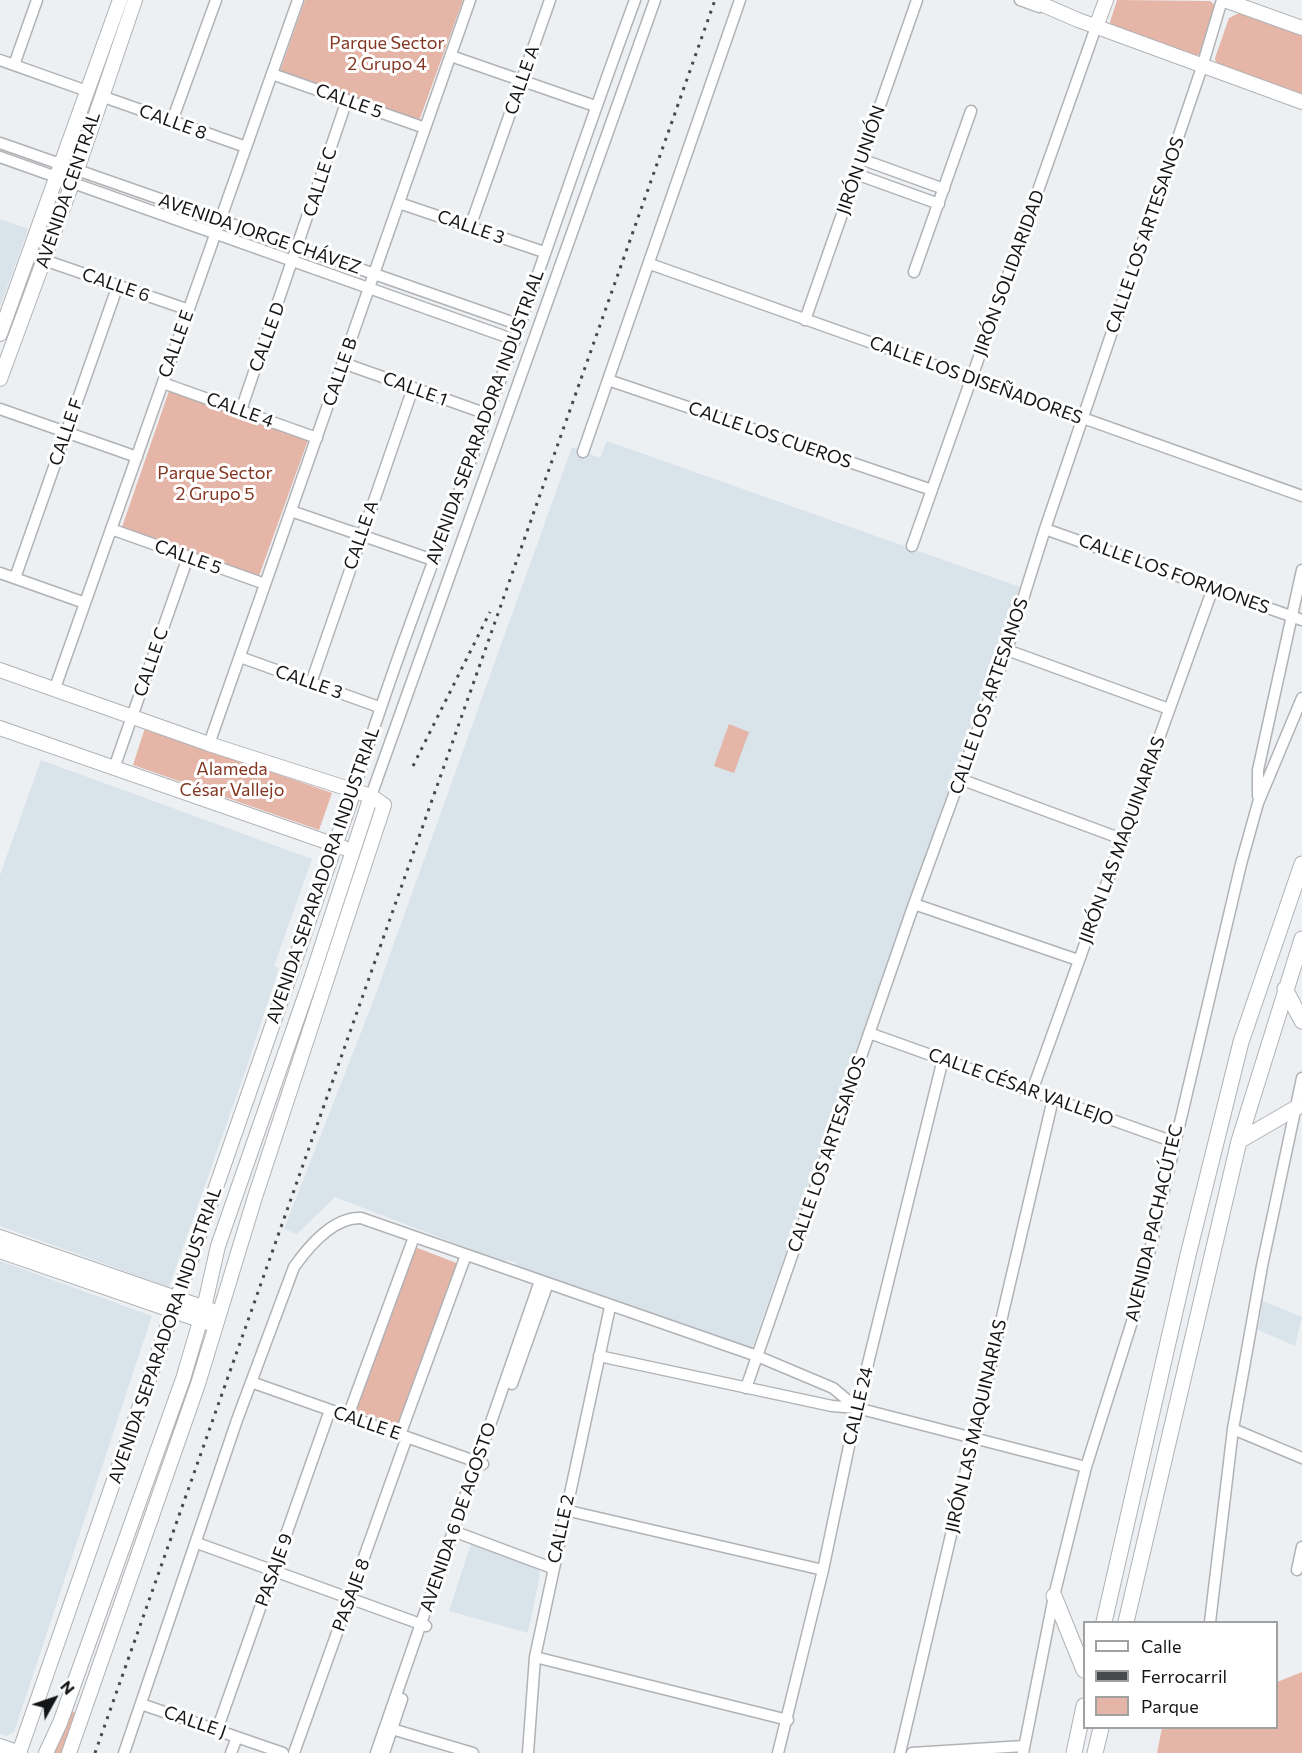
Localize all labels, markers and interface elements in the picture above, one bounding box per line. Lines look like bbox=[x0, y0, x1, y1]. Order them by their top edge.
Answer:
park label: Parque Sector 2 Grupo 4 bbox=[329, 32, 445, 74]
street label: CALLE A bbox=[500, 42, 544, 118]
street label: CALLE 5 bbox=[312, 79, 386, 123]
street label: CALLE 8 bbox=[136, 100, 210, 144]
street label: JIRÓN UNIÓN bbox=[832, 103, 890, 217]
street label: AVENIDA CENTRAL bbox=[31, 109, 105, 271]
street label: CALLE LOS ARTESANOS bbox=[1101, 134, 1189, 336]
street label: CALLE C bbox=[299, 145, 341, 219]
street label: JIRÓN SOLIDARIDAD bbox=[969, 187, 1049, 359]
street label: AVENIDA JORGE CHÁVEZ bbox=[156, 189, 364, 279]
street label: CALLE 3 bbox=[435, 205, 507, 249]
street label: CALLE 6 bbox=[79, 263, 153, 307]
street label: AVENIDA SEPARADORA INDUSTRIAL bbox=[421, 267, 549, 567]
street label: CALLE D bbox=[244, 299, 290, 375]
street label: CALLE E bbox=[154, 307, 198, 381]
street label: CALLE LOS DISEÑADORES bbox=[867, 331, 1085, 429]
street label: CALLE B bbox=[318, 335, 362, 409]
street label: CALLE 1 bbox=[380, 367, 450, 411]
street label: CALLE 4 bbox=[203, 388, 277, 432]
street label: CALLE F bbox=[44, 395, 88, 469]
street label: CALLE LOS CUEROS bbox=[685, 397, 855, 473]
park label: Parque Sector 2 Grupo 5 bbox=[157, 462, 273, 504]
street label: CALLE A bbox=[339, 497, 383, 573]
street label: CALLE LOS FORMONES bbox=[1076, 529, 1272, 619]
street label: CALLE 5 bbox=[151, 535, 225, 579]
street label: CALLE LOS ARTESANOS bbox=[945, 595, 1033, 797]
street label: CALLE C bbox=[129, 625, 173, 699]
street label: CALLE 3 bbox=[273, 660, 345, 704]
street label: AVENIDA SEPARADORA INDUSTRIAL bbox=[262, 724, 384, 1026]
street label: JIRÓN LAS MAQUINARIAS bbox=[1074, 734, 1170, 946]
park label: Alameda César Vallejo bbox=[180, 758, 284, 800]
street label: CALLE CÉSAR VALLEJO bbox=[925, 1043, 1117, 1131]
street label: CALLE LOS ARTESANOS bbox=[783, 1053, 871, 1255]
street label: AVENIDA PACHACÚTEC bbox=[1121, 1123, 1187, 1323]
street label: AVENIDA SEPARADORA INDUSTRIAL bbox=[104, 1184, 226, 1486]
street label: JIRÓN LAS MAQUINARIAS bbox=[941, 1317, 1011, 1535]
street label: CALLE 24 bbox=[838, 1365, 878, 1447]
street label: CALLE E bbox=[330, 1401, 404, 1445]
street label: AVENIDA 6 DE AGOSTO bbox=[415, 1419, 501, 1615]
street label: CALLE 2 bbox=[543, 1493, 579, 1565]
street label: PASAJE 9 bbox=[251, 1531, 297, 1609]
street label: PASAJE 8 bbox=[328, 1556, 374, 1634]
legend bbox=[1083, 1621, 1278, 1729]
text: Calle bbox=[1141, 1635, 1181, 1657]
text: Ferrocarril bbox=[1141, 1665, 1227, 1687]
north arrow bbox=[24, 1669, 84, 1729]
text: N bbox=[57, 1676, 79, 1698]
text: Parque bbox=[1141, 1695, 1199, 1717]
street label: CALLE J bbox=[161, 1701, 229, 1743]

